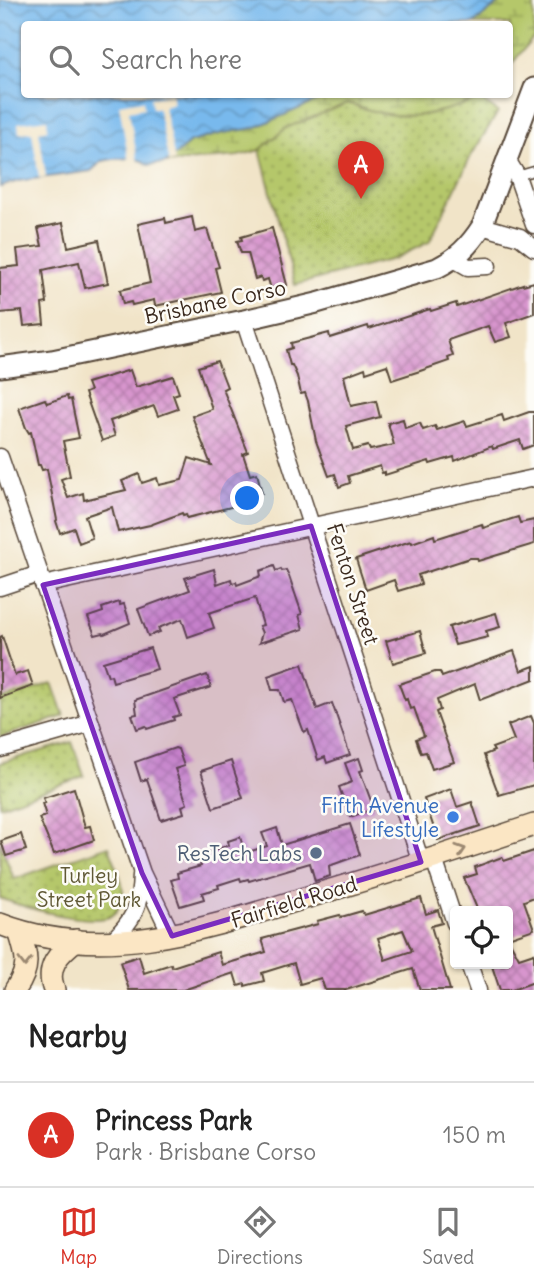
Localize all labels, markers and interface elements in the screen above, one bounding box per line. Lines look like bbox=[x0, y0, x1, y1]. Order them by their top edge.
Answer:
search box bbox=[21, 21, 513, 98]
icon: search bbox=[45, 41, 83, 79]
text: Search here bbox=[101, 43, 242, 76]
pin: A bbox=[338, 141, 384, 199]
street label: Brisbane Corso bbox=[142, 274, 288, 330]
your location bbox=[230, 481, 264, 515]
street label: Fenton Street bbox=[321, 520, 385, 648]
place label: Fifth Avenue Lifestyle bbox=[321, 792, 439, 843]
marker: Fifth Avenue Lifestyle bbox=[445, 809, 461, 825]
place label: ResTech Labs bbox=[177, 840, 302, 867]
one-way arrow bbox=[455, 844, 467, 858]
marker: ResTech Labs bbox=[308, 845, 324, 861]
park label: Turley Street Park bbox=[37, 862, 141, 913]
street label: Fairfield Road bbox=[228, 870, 360, 934]
map controls bbox=[450, 906, 513, 969]
button: locate bbox=[450, 906, 513, 969]
one-way arrow bbox=[17, 957, 33, 967]
text: Nearby bbox=[28, 1017, 128, 1055]
text: Princess Park bbox=[95, 1104, 252, 1137]
text: A bbox=[44, 1120, 58, 1149]
text: 150 m bbox=[443, 1120, 506, 1149]
text: Park · Brisbane Corso bbox=[95, 1137, 316, 1166]
tab: Map bbox=[60, 1203, 98, 1269]
tab: Directions bbox=[217, 1203, 303, 1269]
tab: Saved bbox=[422, 1203, 474, 1269]

